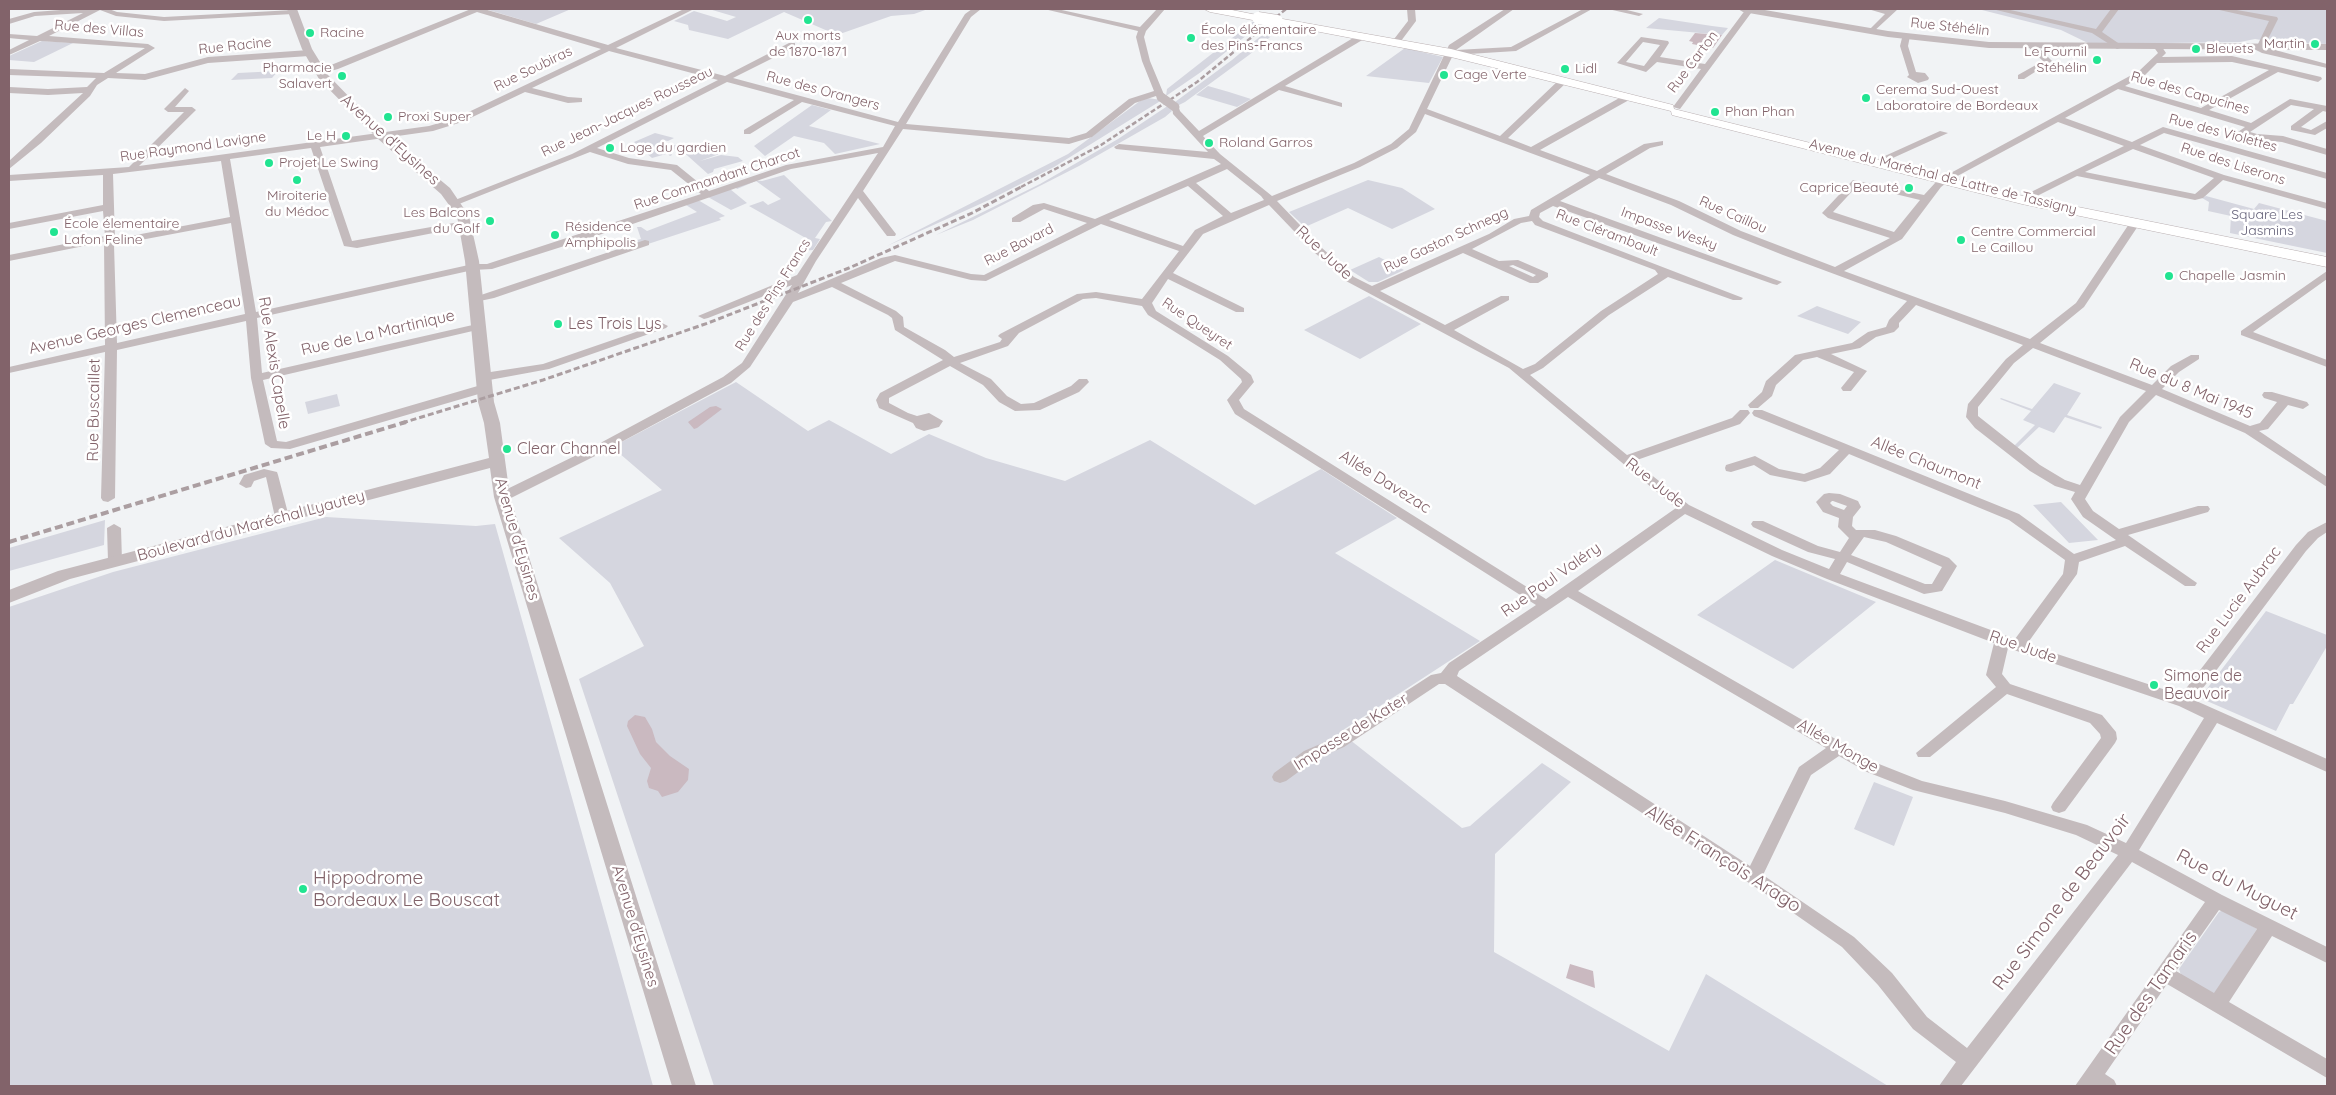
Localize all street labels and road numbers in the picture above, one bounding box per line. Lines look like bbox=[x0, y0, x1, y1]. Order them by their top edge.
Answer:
street label: Rue Stéhélin bbox=[1910, 14, 1990, 40]
street label: Rue des Villas bbox=[54, 17, 144, 41]
street label: Rue Carton bbox=[1664, 28, 1722, 96]
street label: Rue Racine bbox=[198, 34, 272, 58]
street label: Rue Soubiras bbox=[491, 43, 575, 95]
street label: Rue Jean-Jacques Rousseau bbox=[539, 63, 715, 161]
street label: Rue des Orangers bbox=[765, 68, 881, 114]
street label: Rue des Capucines bbox=[2129, 68, 2251, 118]
street label: Avenue d'Eysines bbox=[337, 91, 443, 189]
street label: Rue des Violettes bbox=[2167, 110, 2279, 156]
street label: Rue Raymond Lavigne bbox=[119, 128, 267, 166]
street label: Avenue du Maréchal de Lattre de Tassigny bbox=[1808, 136, 2078, 218]
street label: Rue des Liserons bbox=[2179, 139, 2287, 189]
street label: Rue Commandant Charcot bbox=[632, 144, 802, 214]
street label: Rue Caillou bbox=[1697, 193, 1769, 237]
street label: Rue Gaston Schnegg bbox=[1381, 204, 1511, 276]
street label: Impasse Wesky bbox=[1619, 204, 1719, 254]
street label: Rue Clérambault bbox=[1553, 206, 1661, 260]
street label: Rue Bavard bbox=[981, 220, 1057, 270]
street label: Rue Jude bbox=[1292, 222, 1356, 284]
street label: Rue des Pins Francs bbox=[732, 236, 814, 354]
street label: Avenue Georges Clemenceau bbox=[27, 291, 243, 359]
street label: Rue Queyret bbox=[1159, 294, 1235, 354]
street label: Rue Alexis Capelle bbox=[254, 295, 294, 431]
street label: Rue de La Martinique bbox=[299, 306, 457, 360]
street label: Rue du 8 Mai 1945 bbox=[2126, 354, 2256, 424]
street label: Rue Buscaillet bbox=[84, 358, 104, 462]
street label: Allée Chaumont bbox=[1868, 432, 1984, 494]
street label: Allée Davezac bbox=[1336, 446, 1434, 518]
street label: Rue Jude bbox=[1621, 454, 1689, 512]
street label: Avenue d'Eysines bbox=[490, 476, 544, 602]
street label: Boulevard du Maréchal Lyautey bbox=[135, 486, 367, 566]
street label: Rue Paul Valéry bbox=[1498, 539, 1604, 621]
street label: Rue Lucie Aubrac bbox=[2193, 543, 2285, 657]
street label: Rue Jude bbox=[1987, 627, 2059, 667]
street label: Impasse de Kater bbox=[1291, 689, 1411, 775]
street label: Allée Monge bbox=[1794, 715, 1882, 777]
street label: Allée François Arago bbox=[1641, 800, 1805, 918]
street label: Rue Simone de Beauvoir bbox=[1988, 809, 2136, 995]
street label: Rue du Muguet bbox=[2173, 845, 2301, 925]
street label: Avenue d'Eysines bbox=[607, 863, 663, 989]
street label: Rue des Tamaris bbox=[2100, 927, 2202, 1059]

